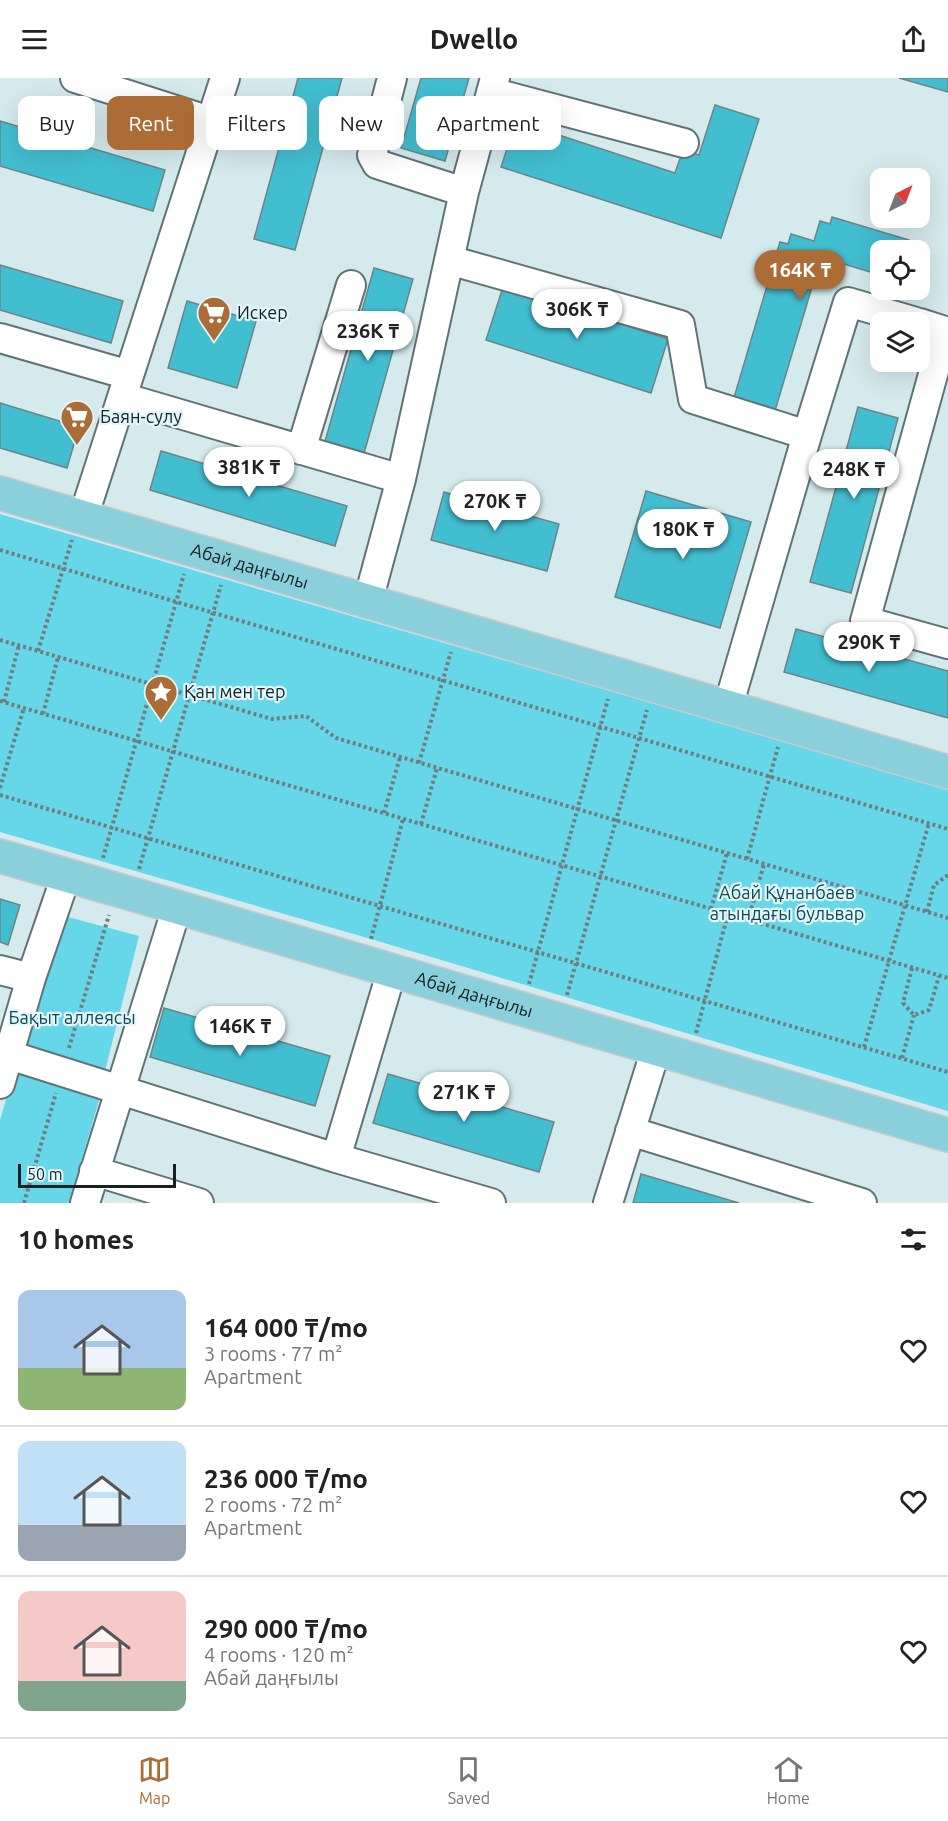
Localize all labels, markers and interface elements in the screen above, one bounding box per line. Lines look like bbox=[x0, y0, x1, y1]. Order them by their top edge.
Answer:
icon: menu bbox=[18, 23, 51, 56]
icon: share bbox=[897, 23, 930, 56]
text: Dwello bbox=[430, 24, 518, 54]
chip: Buy bbox=[18, 96, 95, 150]
chip: Rent bbox=[107, 96, 194, 150]
chip: Filters bbox=[206, 96, 307, 150]
chip: New bbox=[319, 96, 404, 150]
chip: Apartment bbox=[416, 96, 561, 150]
north arrow bbox=[870, 168, 930, 228]
map controls bbox=[870, 168, 930, 372]
button: locate bbox=[870, 240, 930, 300]
pin: 164K ₸ bbox=[751, 250, 849, 301]
text: 164K ₸ bbox=[768, 258, 832, 281]
pin: 306K ₸ bbox=[528, 289, 626, 340]
supermarket icon: Искер bbox=[196, 295, 232, 342]
text: 306K ₸ bbox=[545, 297, 609, 320]
place label: Искер bbox=[237, 302, 288, 322]
pin: 236K ₸ bbox=[319, 311, 417, 362]
button: layers bbox=[870, 312, 930, 372]
text: 236K ₸ bbox=[336, 319, 400, 342]
supermarket icon: Баян-сулу bbox=[59, 399, 95, 446]
place label: Баян-сулу bbox=[100, 406, 182, 426]
pin: 381K ₸ bbox=[200, 447, 298, 498]
pin: 248K ₸ bbox=[805, 449, 903, 500]
text: 381K ₸ bbox=[217, 455, 281, 478]
text: 248K ₸ bbox=[822, 457, 886, 480]
pin: 270K ₸ bbox=[446, 481, 544, 532]
text: 270K ₸ bbox=[463, 489, 527, 512]
pin: 180K ₸ bbox=[634, 509, 732, 560]
text: 180K ₸ bbox=[651, 517, 715, 540]
street label: Абай даңғылы bbox=[189, 539, 311, 592]
pin: 290K ₸ bbox=[820, 622, 918, 673]
text: 290K ₸ bbox=[837, 630, 901, 653]
place icon: Қан мен тер bbox=[143, 674, 179, 721]
place label: Қан мен тер bbox=[184, 681, 286, 701]
park label: Абай Құнанбаев атындағы бульвар bbox=[710, 882, 864, 923]
street label: Абай даңғылы bbox=[413, 967, 535, 1021]
pin: 146K ₸ bbox=[191, 1006, 289, 1057]
park label: Бақыт аллеясы bbox=[8, 1007, 136, 1027]
text: 146K ₸ bbox=[208, 1014, 272, 1037]
pin: 271K ₸ bbox=[415, 1072, 513, 1123]
text: 271K ₸ bbox=[432, 1080, 496, 1103]
scale bar bbox=[18, 1161, 176, 1188]
text: 50 m bbox=[27, 1165, 63, 1183]
icon: filters bbox=[897, 1223, 930, 1256]
text: 10 homes bbox=[18, 1225, 134, 1254]
text: 164 000 ₸/mo bbox=[204, 1313, 368, 1342]
icon: home bbox=[66, 1314, 138, 1386]
icon: heart bbox=[897, 1334, 930, 1367]
text: 3 rooms · 77 m² bbox=[204, 1342, 342, 1365]
text: Apartment bbox=[204, 1365, 302, 1388]
text: 236 000 ₸/mo bbox=[204, 1464, 368, 1493]
icon: home bbox=[66, 1465, 138, 1537]
icon: heart bbox=[897, 1485, 930, 1518]
text: 2 rooms · 72 m² bbox=[204, 1493, 342, 1516]
text: Apartment bbox=[204, 1516, 302, 1539]
text: 290 000 ₸/mo bbox=[204, 1614, 368, 1643]
icon: home bbox=[66, 1615, 138, 1687]
icon: heart bbox=[897, 1635, 930, 1668]
text: 4 rooms · 120 m² bbox=[204, 1643, 354, 1666]
text: Абай даңғылы bbox=[204, 1666, 339, 1689]
tab: Map bbox=[138, 1753, 171, 1807]
tab: Saved bbox=[448, 1753, 490, 1807]
tab: Home bbox=[767, 1753, 810, 1807]

